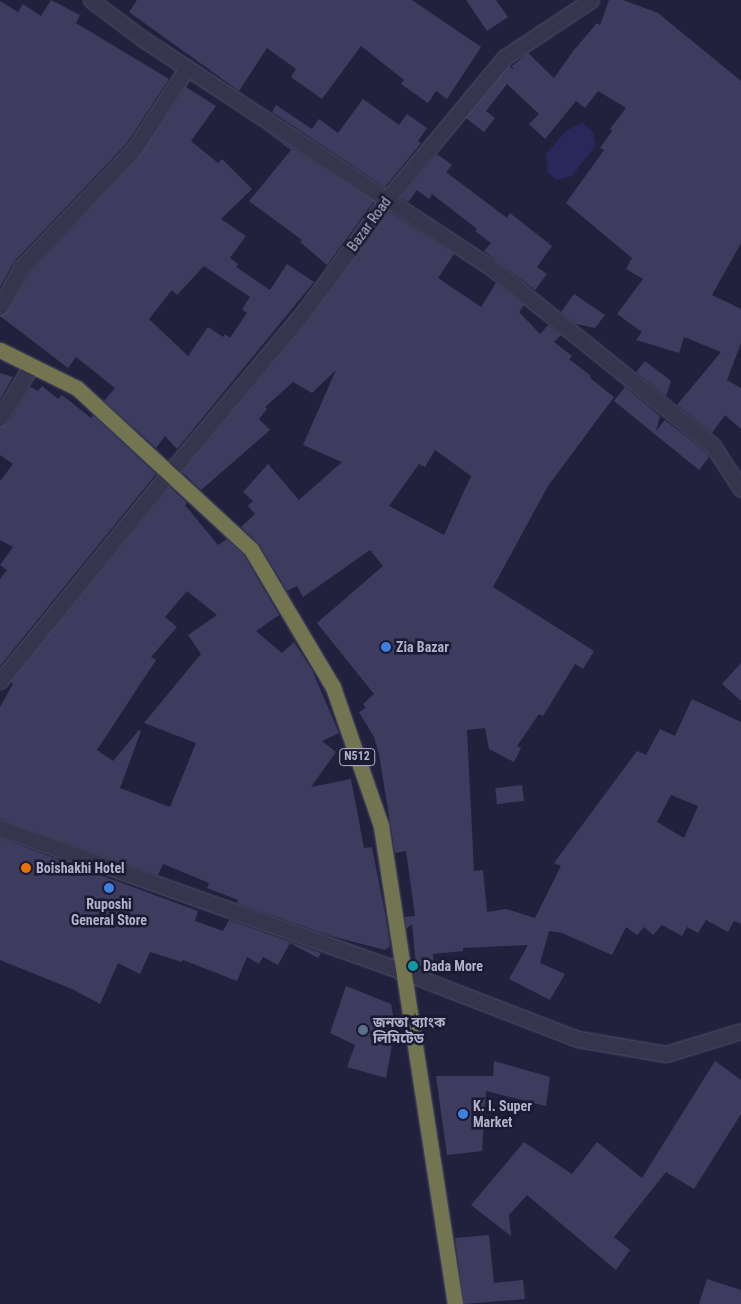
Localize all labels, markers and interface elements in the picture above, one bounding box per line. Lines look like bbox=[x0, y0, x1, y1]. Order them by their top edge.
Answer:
street label: Bazar Road bbox=[344, 194, 394, 254]
place label: Zia Bazar bbox=[396, 639, 449, 655]
marker: Zia Bazar bbox=[380, 641, 392, 653]
road number: N512 bbox=[338, 748, 376, 766]
place label: Boishakhi Hotel bbox=[36, 860, 125, 876]
marker: Boishakhi Hotel bbox=[20, 862, 32, 874]
marker: Ruposhi General Store bbox=[103, 882, 115, 894]
place label: Ruposhi General Store bbox=[71, 896, 147, 929]
place label: Dada More bbox=[423, 958, 483, 974]
marker: Dada More bbox=[407, 960, 419, 972]
place label: জনতা ব্যাংক লিমিটেড bbox=[373, 1014, 445, 1046]
marker: জনতা ব্যাংক লিমিটেড bbox=[357, 1024, 369, 1036]
place label: K. I. Super Market bbox=[473, 1098, 532, 1130]
marker: K. I. Super Market bbox=[457, 1108, 469, 1120]

